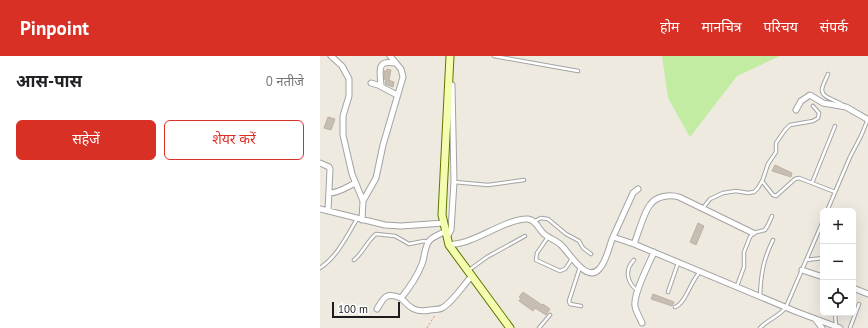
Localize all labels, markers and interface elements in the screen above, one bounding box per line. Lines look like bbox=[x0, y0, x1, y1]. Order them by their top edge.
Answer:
text: Pinpoint bbox=[20, 16, 89, 40]
text: होम bbox=[660, 18, 679, 36]
text: मानचित्र bbox=[701, 18, 742, 36]
text: परिचय bbox=[764, 18, 798, 36]
text: संपर्क bbox=[820, 18, 848, 36]
text: आस-पास bbox=[16, 70, 82, 92]
text: 0 नतीजे bbox=[266, 73, 304, 90]
button: सहेजें bbox=[16, 120, 156, 160]
button: शेयर करें bbox=[164, 120, 304, 160]
map controls bbox=[820, 208, 856, 316]
button: + bbox=[820, 208, 856, 244]
button: − bbox=[820, 244, 856, 280]
button: locate bbox=[820, 280, 856, 316]
scale bar bbox=[332, 300, 400, 319]
text: 100 m bbox=[338, 302, 368, 316]

